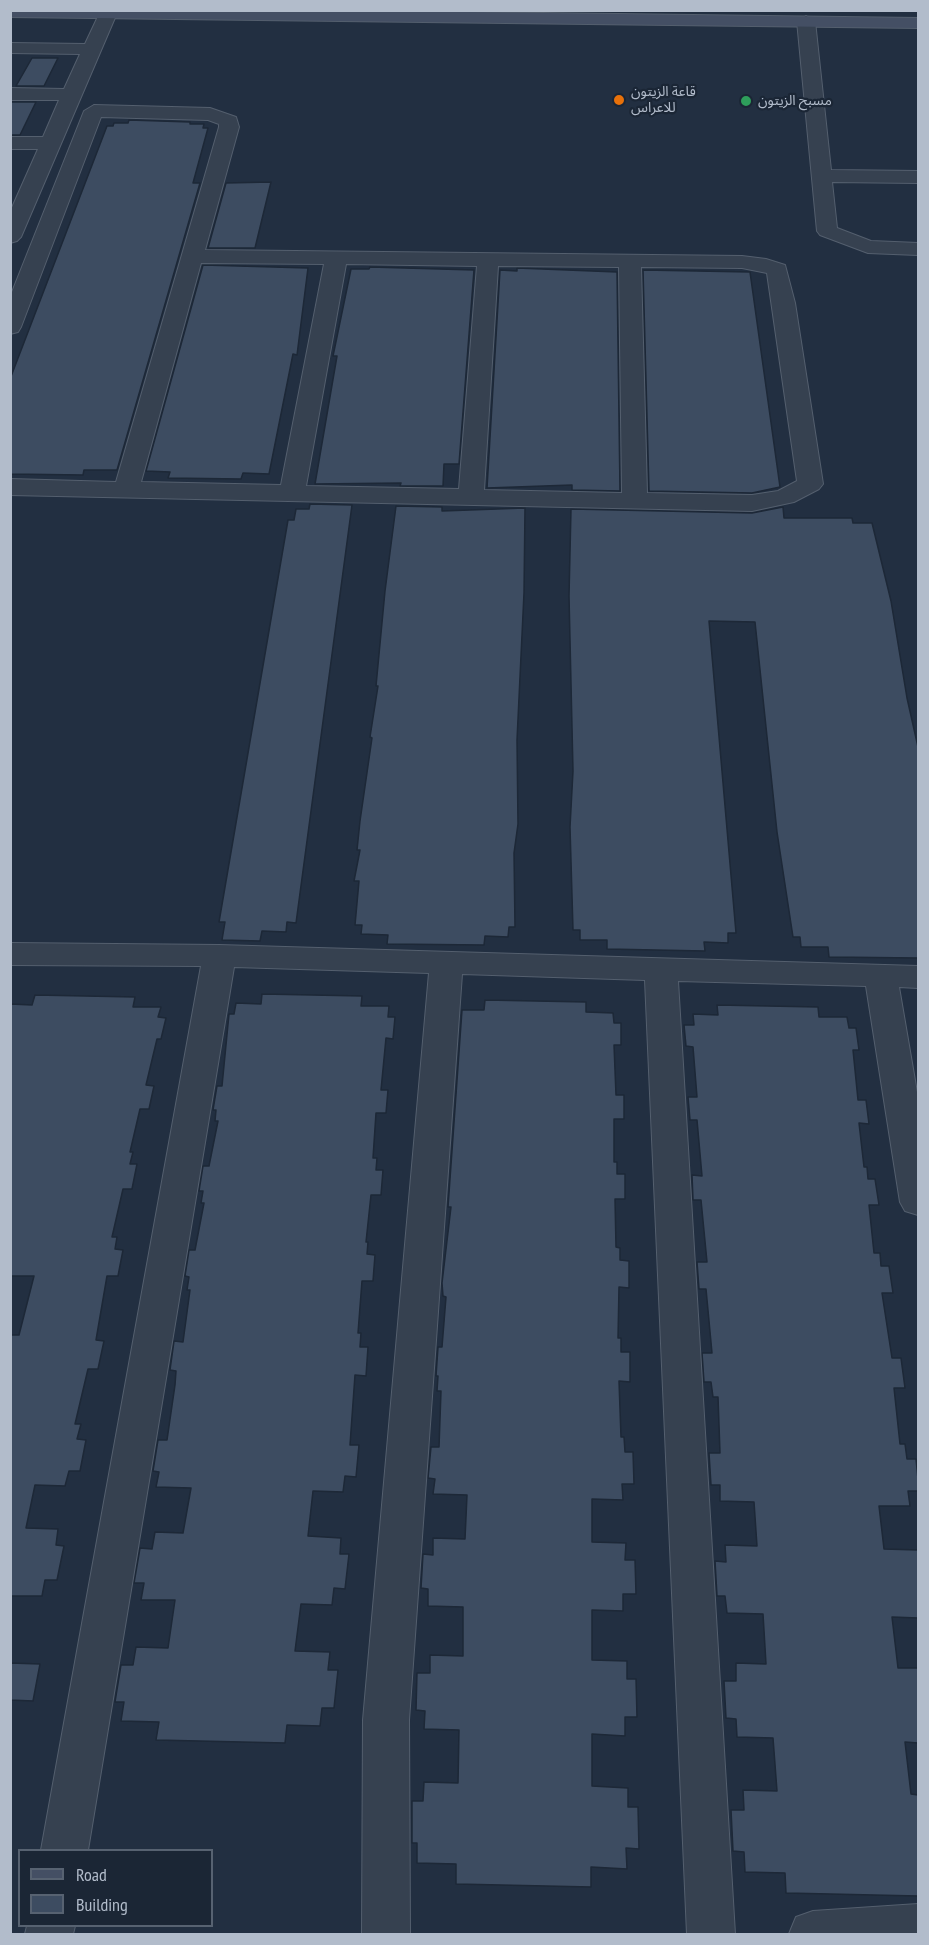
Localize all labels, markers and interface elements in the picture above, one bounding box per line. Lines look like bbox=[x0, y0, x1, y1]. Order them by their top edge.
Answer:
place label: قاعة الزيتون للاعراس bbox=[631, 84, 696, 116]
marker: قاعة الزيتون للاعراس bbox=[612, 93, 626, 107]
place label: مسبح الزيتون bbox=[758, 93, 832, 109]
marker: مسبح الزيتون bbox=[739, 94, 753, 108]
legend bbox=[18, 1849, 213, 1927]
text: Road bbox=[76, 1863, 107, 1886]
text: Building bbox=[76, 1893, 128, 1916]

